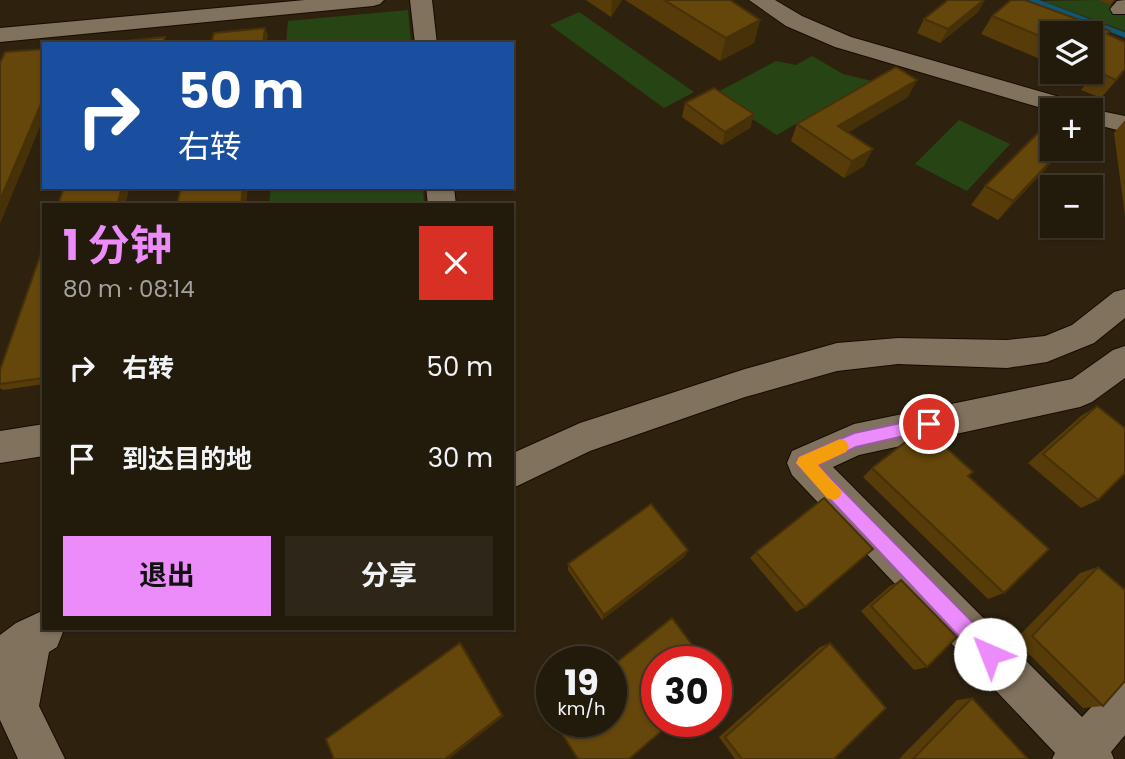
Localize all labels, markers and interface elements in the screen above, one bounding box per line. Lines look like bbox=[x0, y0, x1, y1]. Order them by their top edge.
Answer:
map controls bbox=[1040, 21, 1103, 238]
button: layers bbox=[1040, 21, 1103, 84]
text: 50 m bbox=[178, 57, 304, 125]
icon: right bbox=[63, 70, 154, 161]
button: + bbox=[1040, 98, 1103, 161]
text: 右转 bbox=[178, 124, 242, 169]
button: − bbox=[1040, 175, 1103, 238]
text: 1 分钟 bbox=[63, 216, 172, 275]
button: close bbox=[419, 226, 493, 300]
text: 80 m · 08:14 bbox=[63, 273, 195, 305]
icon: right bbox=[63, 349, 101, 387]
text: 50 m bbox=[427, 349, 493, 385]
text: 右转 bbox=[122, 350, 174, 386]
pin bbox=[899, 394, 959, 454]
icon: arrive bbox=[910, 405, 948, 443]
icon: arrive bbox=[63, 440, 101, 478]
text: 30 m bbox=[428, 440, 493, 476]
text: 到达目的地 bbox=[122, 441, 252, 477]
button: 退出 bbox=[63, 536, 271, 616]
button: 分享 bbox=[285, 536, 493, 616]
position arrow bbox=[953, 617, 1027, 691]
speed limit sign: 30 bbox=[641, 646, 732, 737]
text: 19 bbox=[564, 658, 599, 707]
text: km/h bbox=[558, 696, 605, 721]

